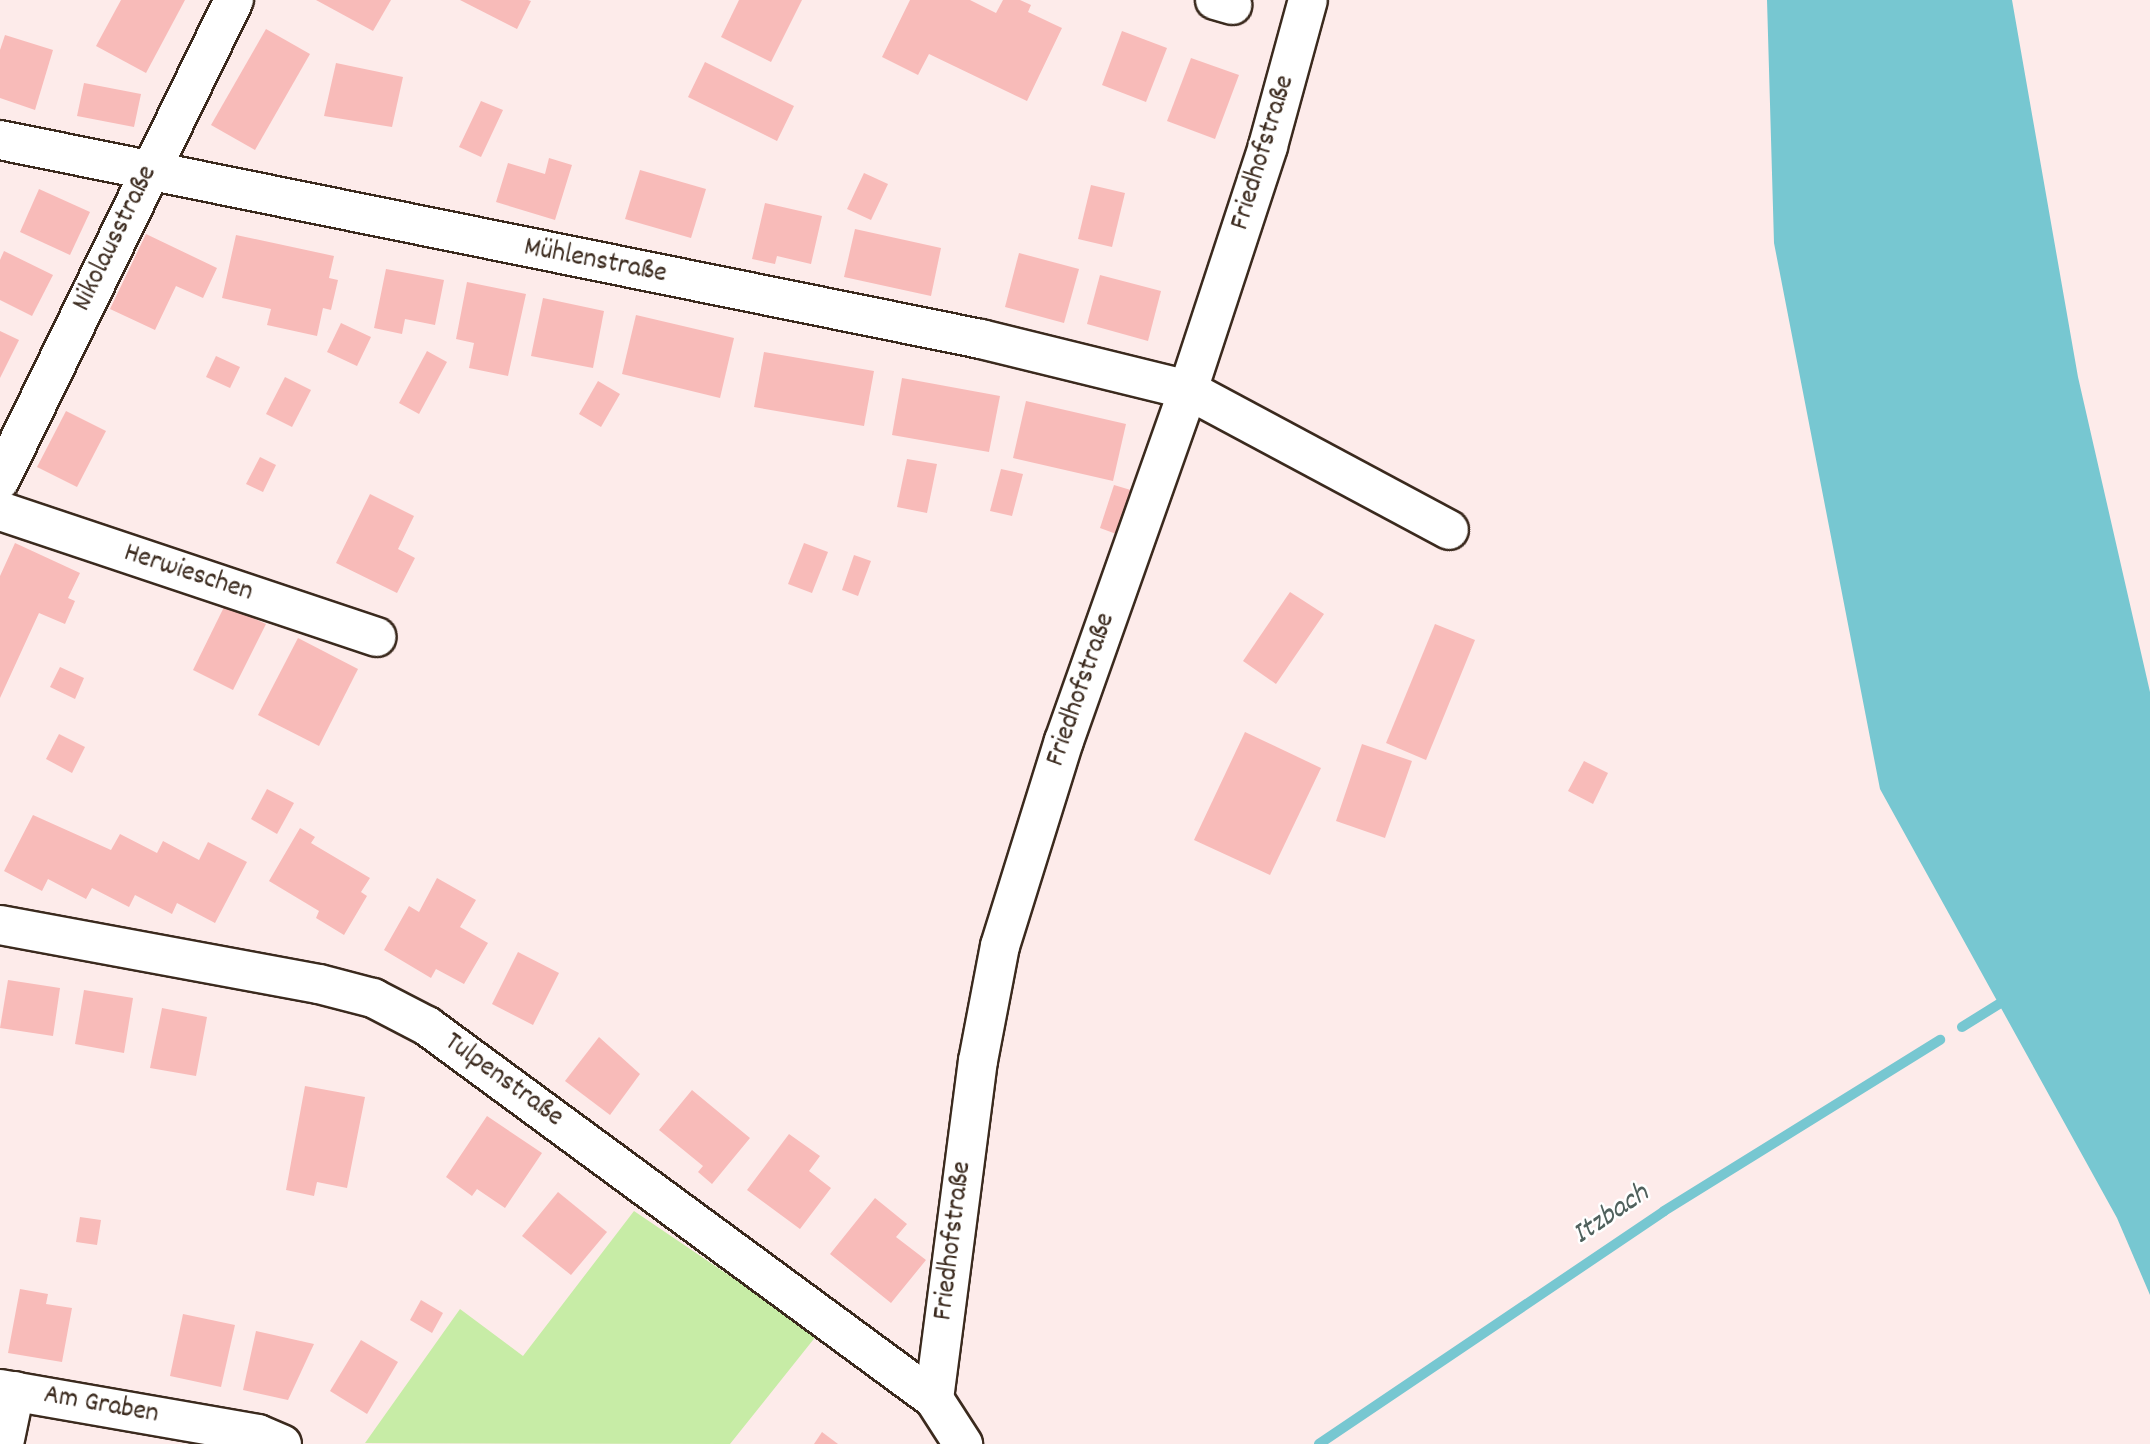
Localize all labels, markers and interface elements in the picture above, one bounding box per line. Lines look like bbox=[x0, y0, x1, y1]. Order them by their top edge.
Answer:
street label: Friedhofstraße bbox=[1225, 72, 1303, 234]
street label: Nikolausstraße bbox=[66, 161, 166, 317]
street label: Mühlenstraße bbox=[521, 232, 669, 292]
street label: Herwieschen bbox=[119, 537, 257, 611]
street label: Friedhofstraße bbox=[1040, 609, 1124, 771]
street label: Tulpenstraße bbox=[437, 1026, 569, 1136]
street label: Friedhofstraße bbox=[928, 1160, 980, 1322]
water label: Itzbach bbox=[1567, 1177, 1657, 1255]
street label: Am Graben bbox=[41, 1379, 161, 1433]

